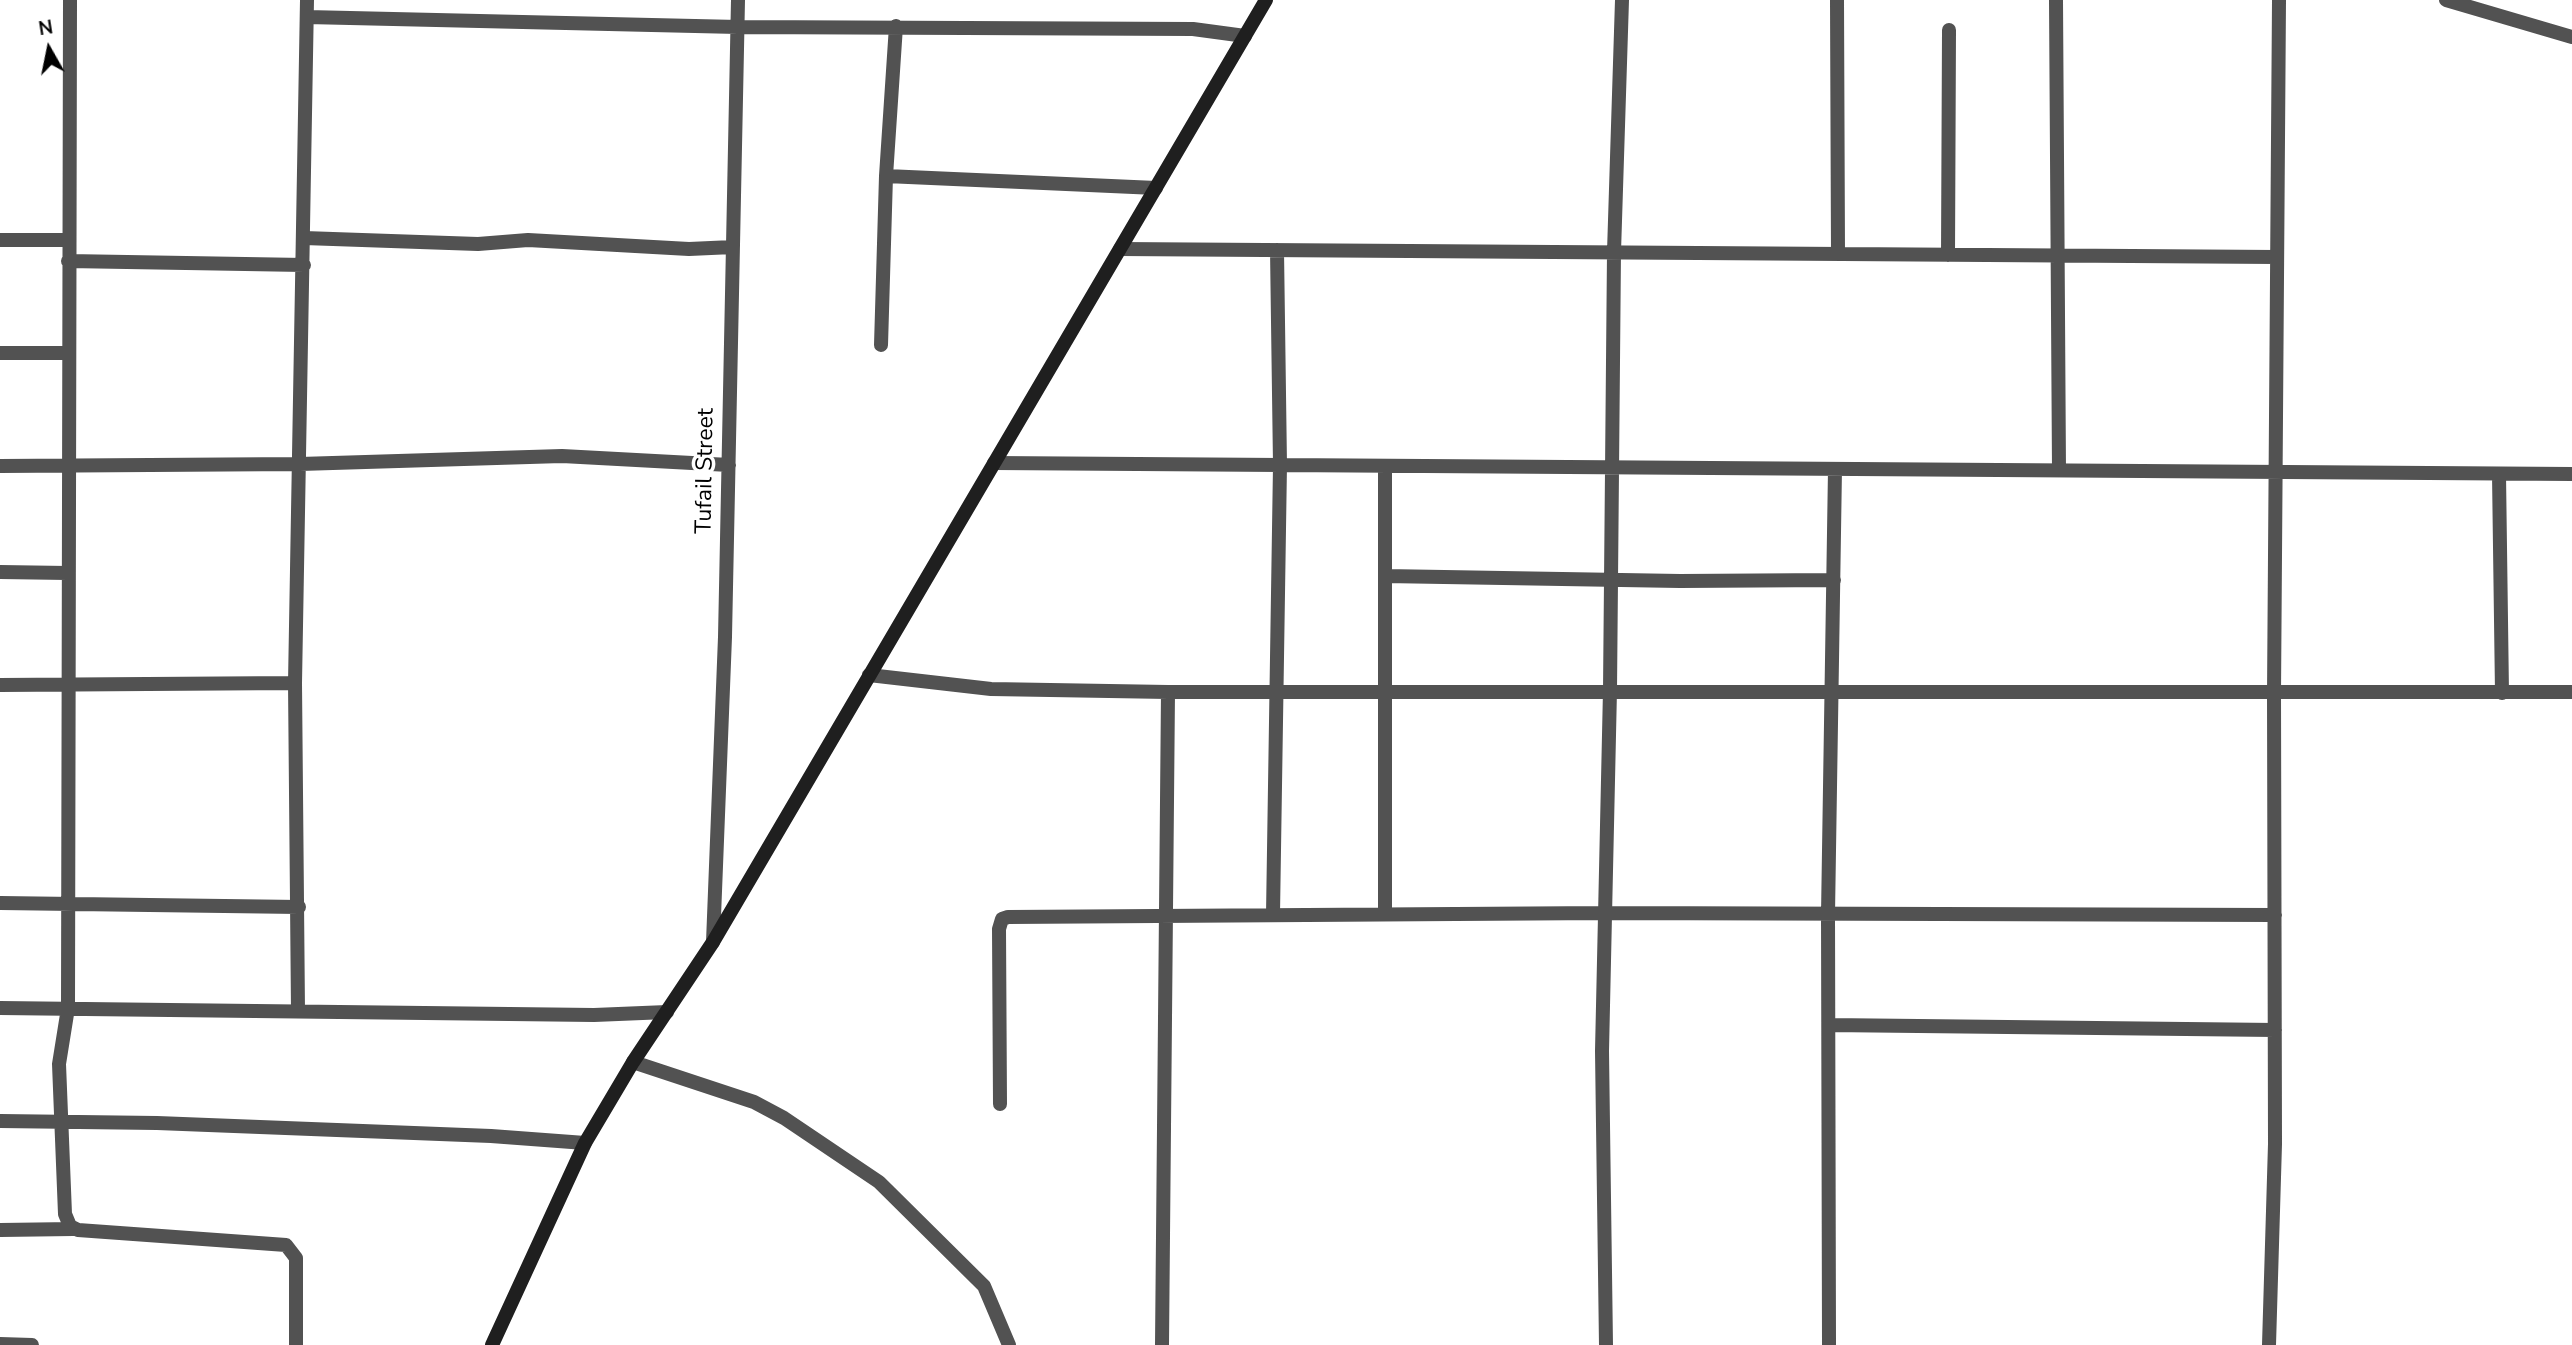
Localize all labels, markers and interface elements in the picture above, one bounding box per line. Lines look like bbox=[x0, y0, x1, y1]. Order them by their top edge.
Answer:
north arrow bbox=[14, 14, 84, 84]
text: N bbox=[37, 14, 55, 42]
street label: Tufail Street bbox=[691, 408, 721, 534]

